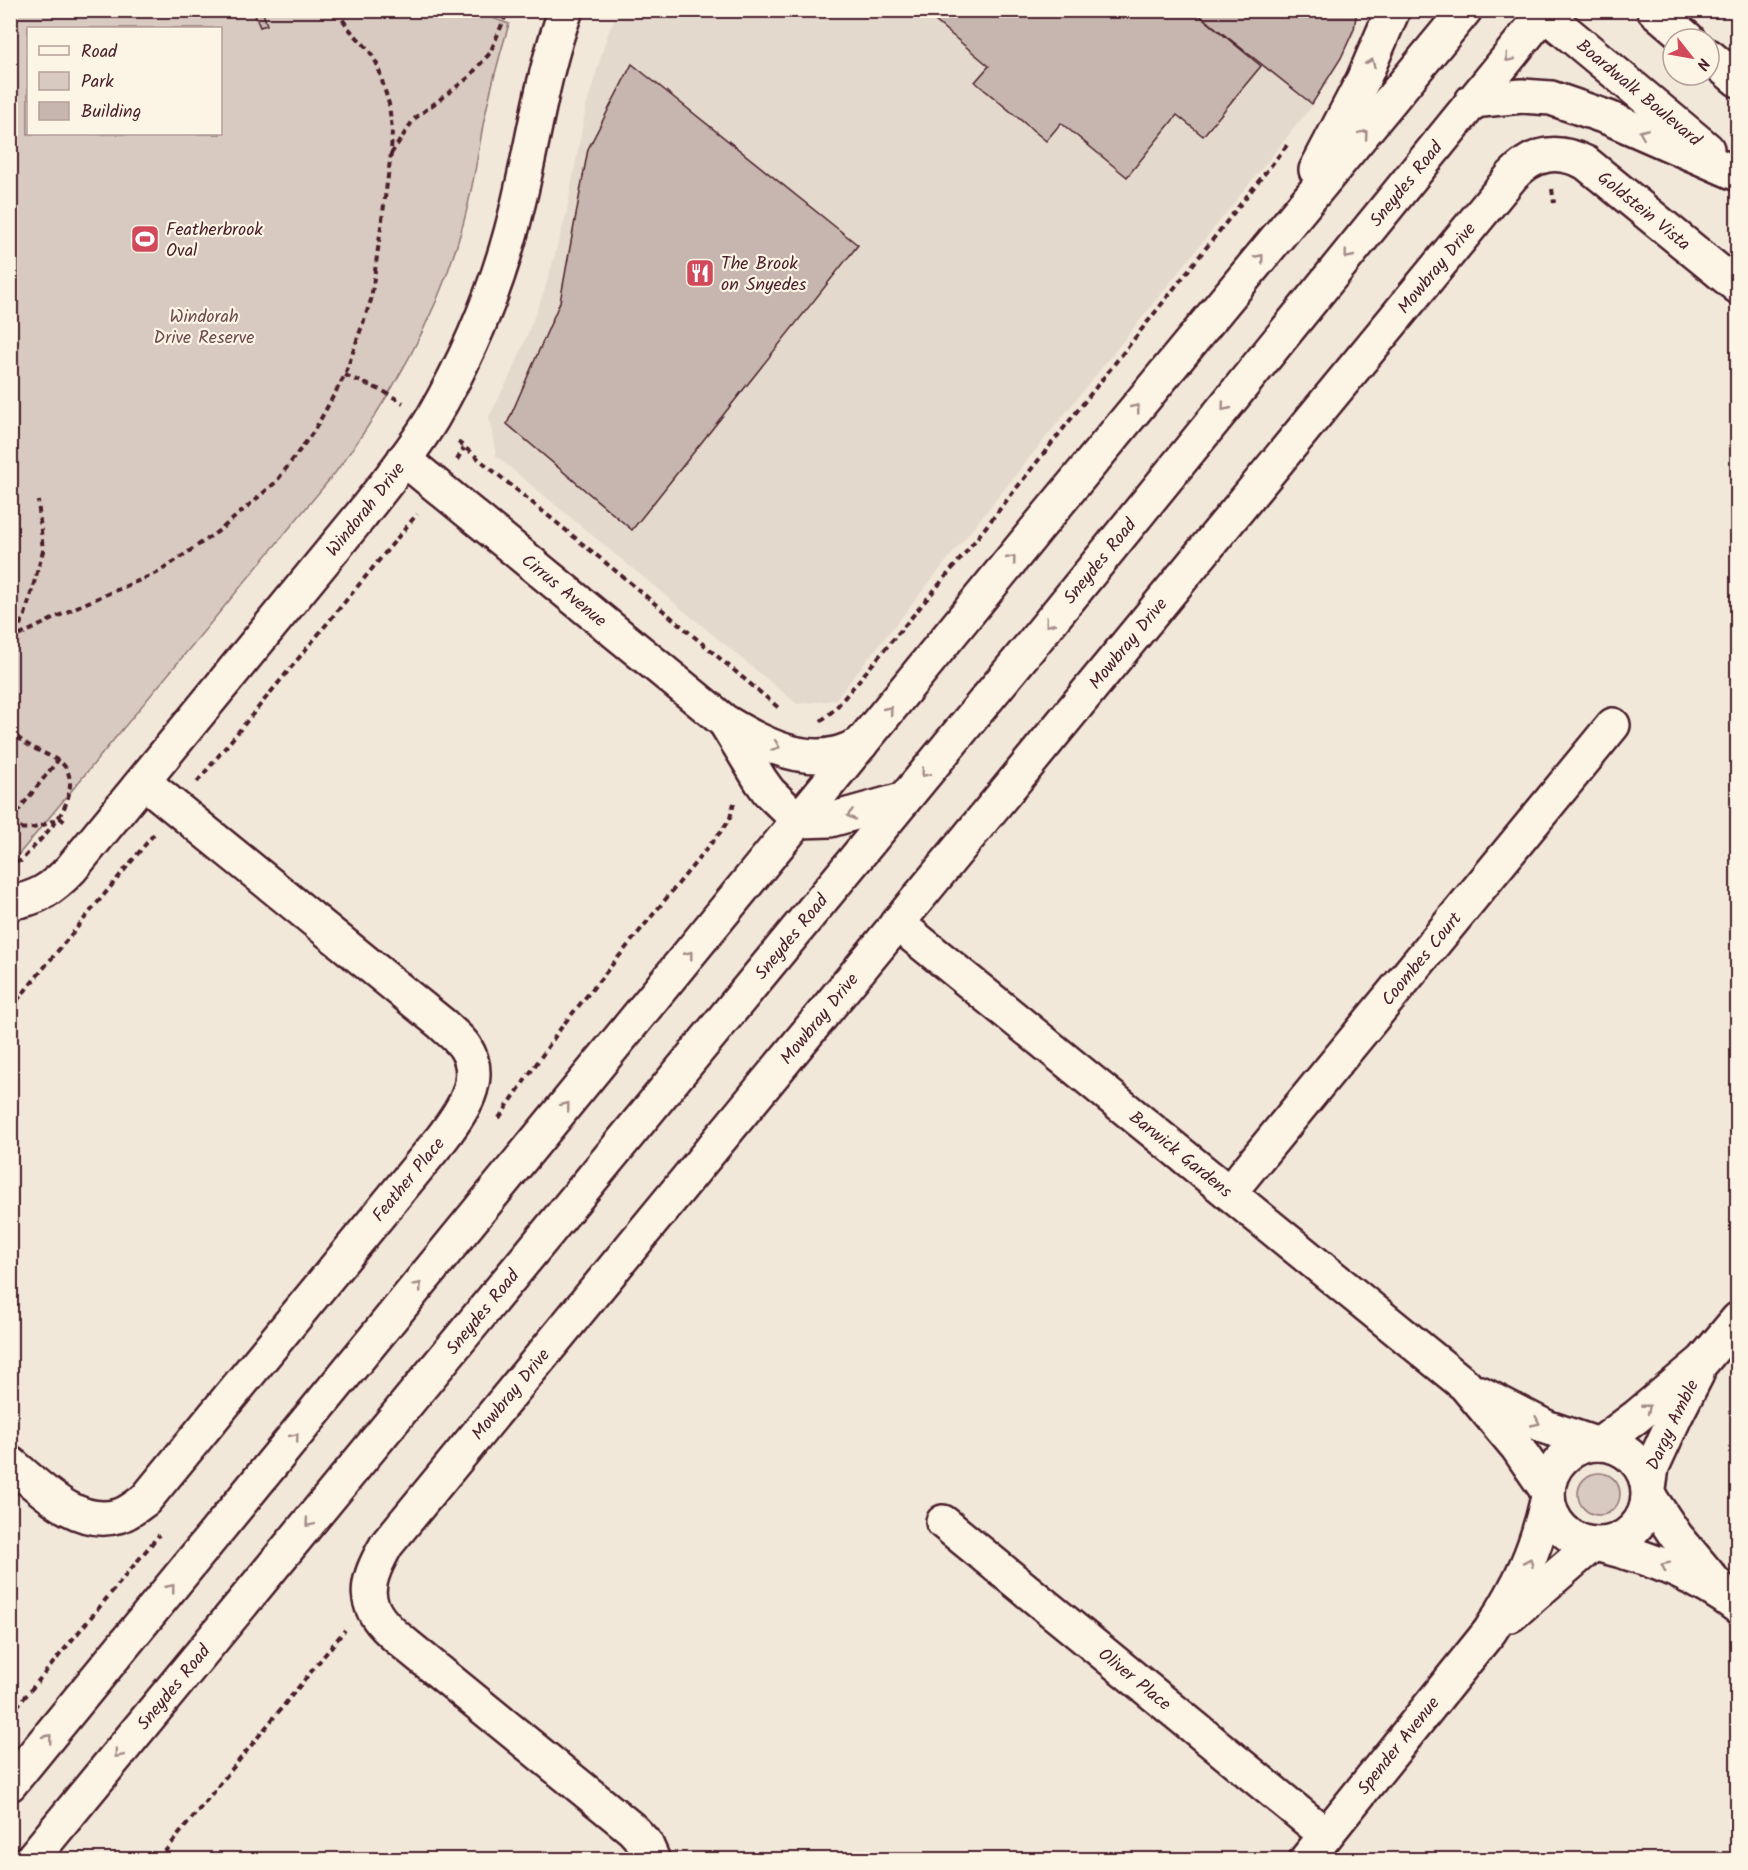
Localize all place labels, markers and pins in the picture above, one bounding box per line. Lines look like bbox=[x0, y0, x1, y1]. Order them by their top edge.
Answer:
place label: Featherbrook Oval bbox=[166, 216, 263, 266]
sports icon: Featherbrook Oval bbox=[129, 223, 161, 255]
place label: The Brook on Snyedes bbox=[721, 250, 807, 300]
restaurant icon: The Brook on Snyedes bbox=[684, 257, 716, 289]

